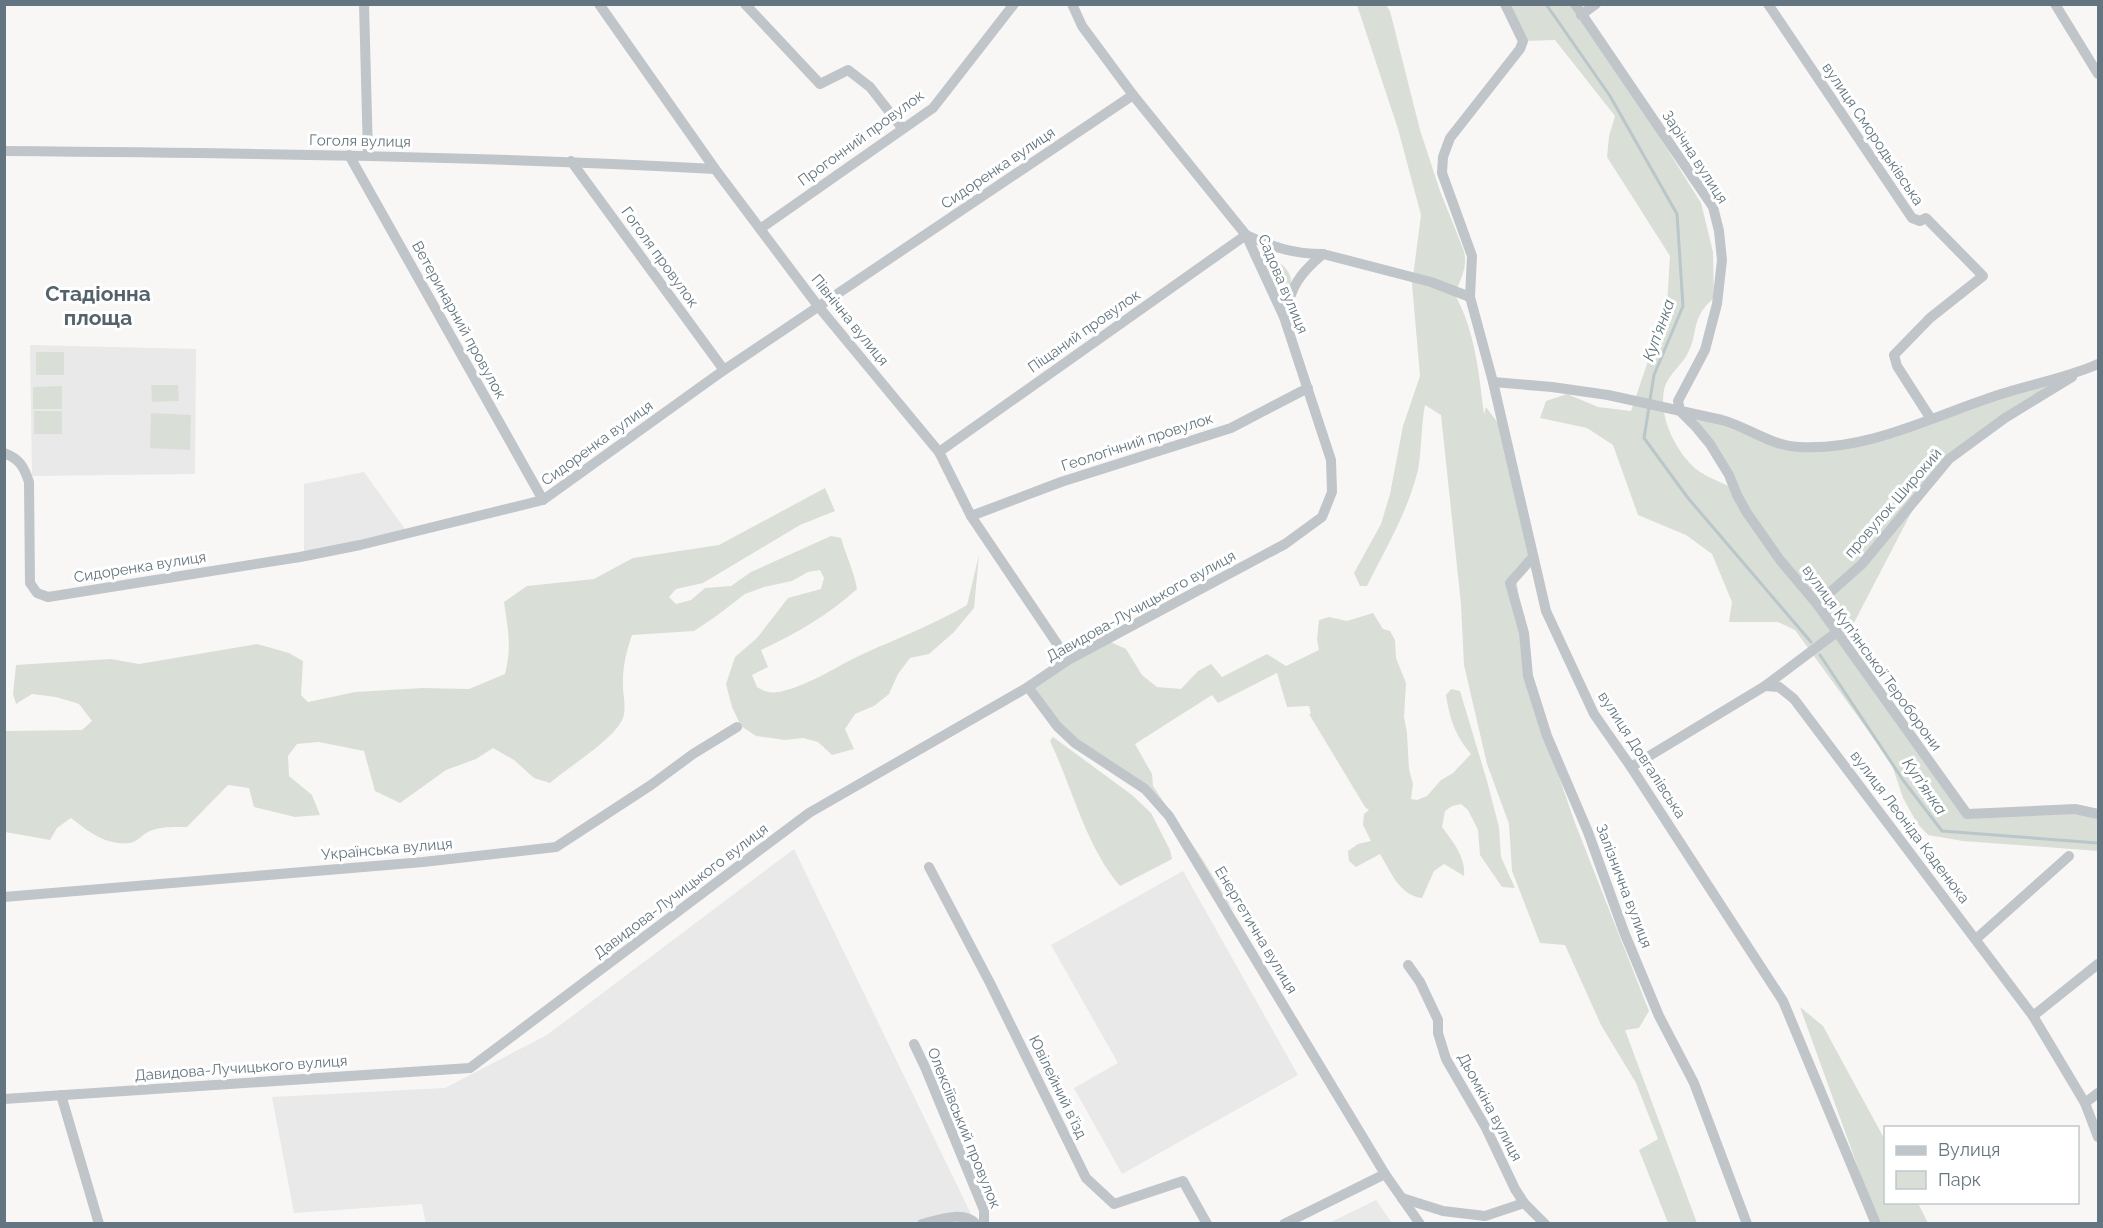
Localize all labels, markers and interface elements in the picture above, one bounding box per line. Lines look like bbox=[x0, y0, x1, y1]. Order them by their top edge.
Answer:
street label: вулиця Смородьківська bbox=[1818, 59, 1928, 209]
street label: Прогонний провулок bbox=[795, 86, 928, 190]
street label: Зарічна вулиця bbox=[1658, 107, 1732, 207]
street label: Сидоренка вулиця bbox=[938, 123, 1058, 213]
street label: Гоголя вулиця bbox=[309, 131, 411, 151]
street label: Гоголя провулок bbox=[617, 203, 703, 311]
street label: Садова вулиця bbox=[1254, 232, 1312, 336]
street label: Ветеринарний провулок bbox=[408, 238, 510, 402]
street label: Північна вулиця bbox=[808, 271, 892, 369]
district label: Стадіонна площа bbox=[45, 281, 151, 330]
street label: Піщаний провулок bbox=[1024, 285, 1144, 377]
water label: Куп'янка bbox=[1639, 296, 1679, 364]
street label: Сидоренка вулиця bbox=[538, 396, 656, 490]
street label: Геологічний провулок bbox=[1059, 409, 1215, 475]
street label: провулок Широкий bbox=[1841, 445, 1945, 561]
street label: Давидова-Лучицького вулиця bbox=[1043, 546, 1239, 666]
street label: Сидоренка вулиця bbox=[73, 548, 207, 586]
street label: вулиця Куп'янської Тероборони bbox=[1799, 562, 1945, 754]
street label: вулиця Довгалівська bbox=[1594, 688, 1690, 822]
street label: вулиця Леоніда Каденюка bbox=[1847, 747, 1973, 907]
water label: Куп'янка bbox=[1898, 754, 1951, 818]
street label: Давидова-Лучицького вулиця bbox=[590, 820, 772, 962]
street label: Залізнична вулиця bbox=[1592, 822, 1656, 950]
street label: Українська вулиця bbox=[321, 834, 453, 864]
street label: Енергетична вулиця bbox=[1211, 863, 1301, 997]
street label: Ювілейний в'їзд bbox=[1025, 1032, 1091, 1142]
street label: Олексіївський провулок bbox=[923, 1045, 1005, 1211]
street label: Дьомкіна вулиця bbox=[1454, 1050, 1526, 1164]
street label: Давидова-Лучицького вулиця bbox=[134, 1052, 348, 1084]
legend bbox=[1884, 1126, 2079, 1204]
text: Вулиця bbox=[1938, 1139, 2000, 1160]
text: Парк bbox=[1938, 1169, 1981, 1190]

